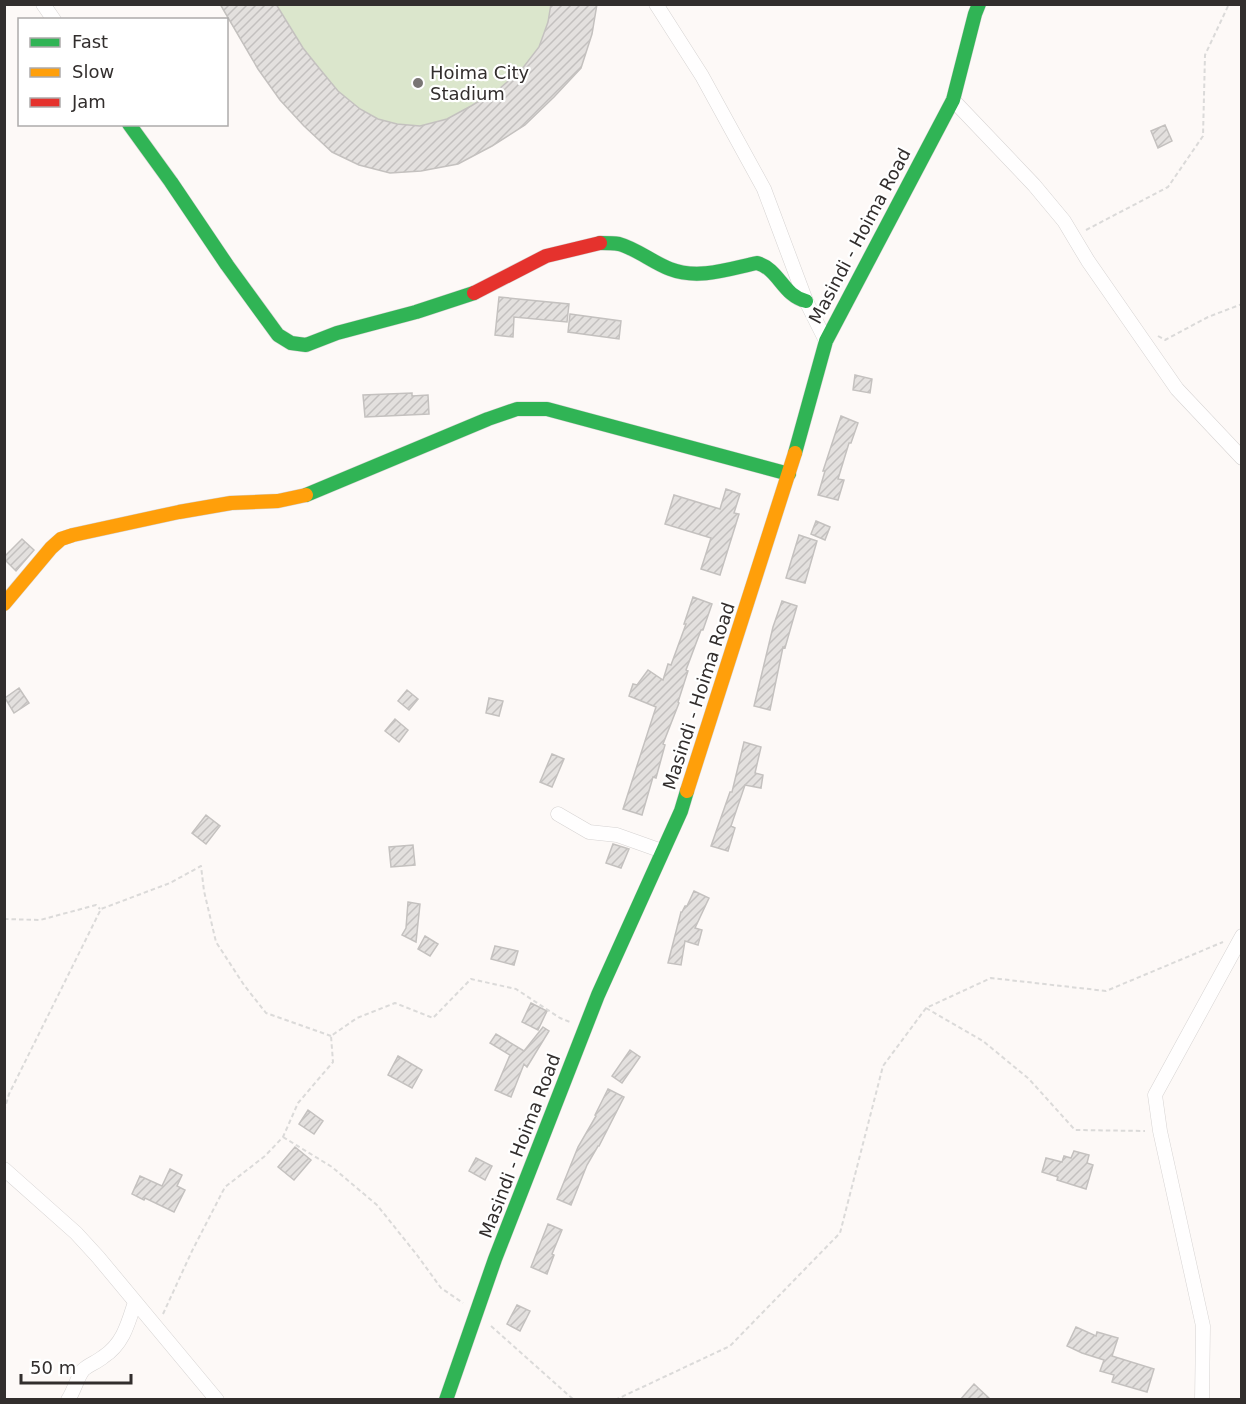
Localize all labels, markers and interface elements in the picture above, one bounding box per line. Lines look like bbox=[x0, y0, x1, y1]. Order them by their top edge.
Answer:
legend bbox=[18, 18, 228, 126]
text: Fast bbox=[72, 31, 108, 52]
text: Slow bbox=[72, 61, 114, 82]
place label: Hoima City Stadium bbox=[430, 62, 529, 104]
marker: Hoima City Stadium bbox=[411, 76, 425, 90]
text: Jam bbox=[71, 91, 106, 112]
street label: Masindi - Hoima Road bbox=[804, 144, 915, 327]
street label: Masindi - Hoima Road bbox=[658, 600, 739, 792]
street label: Masindi - Hoima Road bbox=[475, 1051, 564, 1241]
scale bar bbox=[21, 1347, 130, 1385]
text: 50 m bbox=[30, 1357, 76, 1378]

